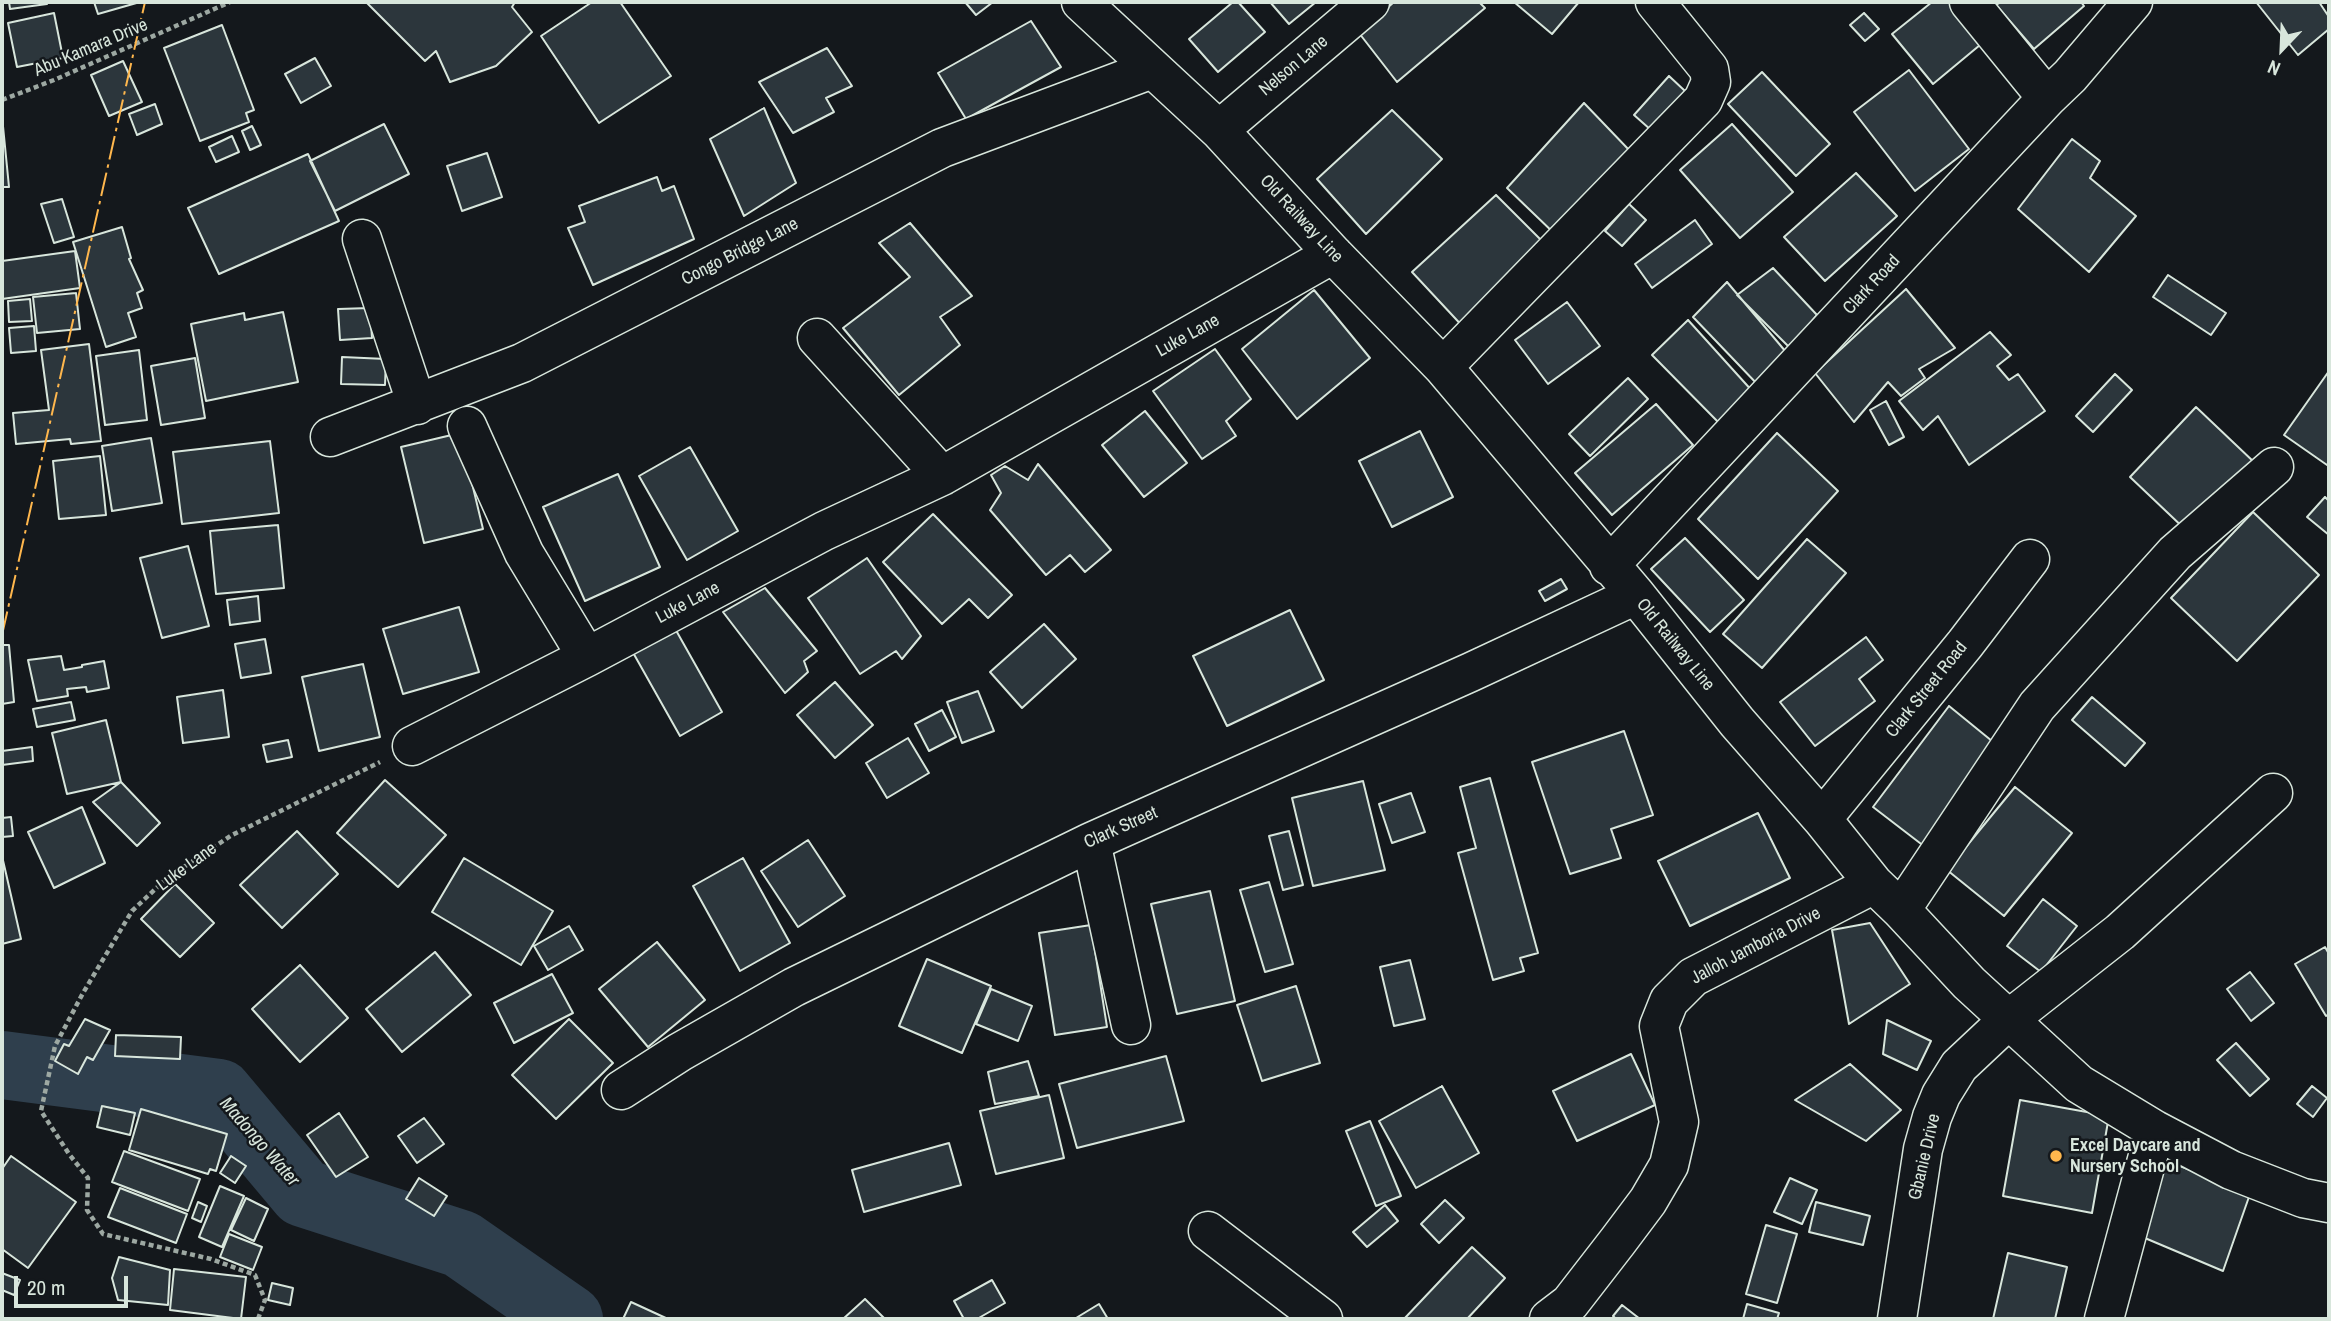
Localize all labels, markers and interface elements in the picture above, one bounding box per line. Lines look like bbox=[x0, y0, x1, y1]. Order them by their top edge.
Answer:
street label: Abu Kamara Drive bbox=[31, 14, 151, 82]
north arrow bbox=[2247, 14, 2317, 84]
street label: Nelson Lane bbox=[1255, 31, 1333, 101]
text: N bbox=[2264, 54, 2284, 82]
street label: Old Railway Line bbox=[1255, 171, 1347, 267]
street label: Congo Bridge Lane bbox=[678, 213, 802, 291]
street label: Clark Road bbox=[1839, 251, 1905, 319]
street label: Luke Lane bbox=[1153, 310, 1223, 362]
street label: Luke Lane bbox=[652, 577, 724, 629]
street label: Old Railway Line bbox=[1631, 595, 1719, 695]
street label: Clark Street Road bbox=[1882, 638, 1972, 742]
street label: Clark Street bbox=[1081, 802, 1161, 854]
street label: Luke Lane bbox=[153, 838, 221, 896]
street label: Jalloh Jamboria Drive bbox=[1688, 903, 1824, 989]
water label: Madongo Water bbox=[214, 1093, 304, 1191]
street label: Gbanie Drive bbox=[1905, 1112, 1945, 1202]
place label: Excel Daycare and Nursery School bbox=[2070, 1135, 2200, 1178]
marker: Excel Daycare and Nursery School bbox=[2048, 1148, 2064, 1164]
scale bar bbox=[18, 1262, 131, 1306]
text: 20 m bbox=[27, 1273, 65, 1302]

